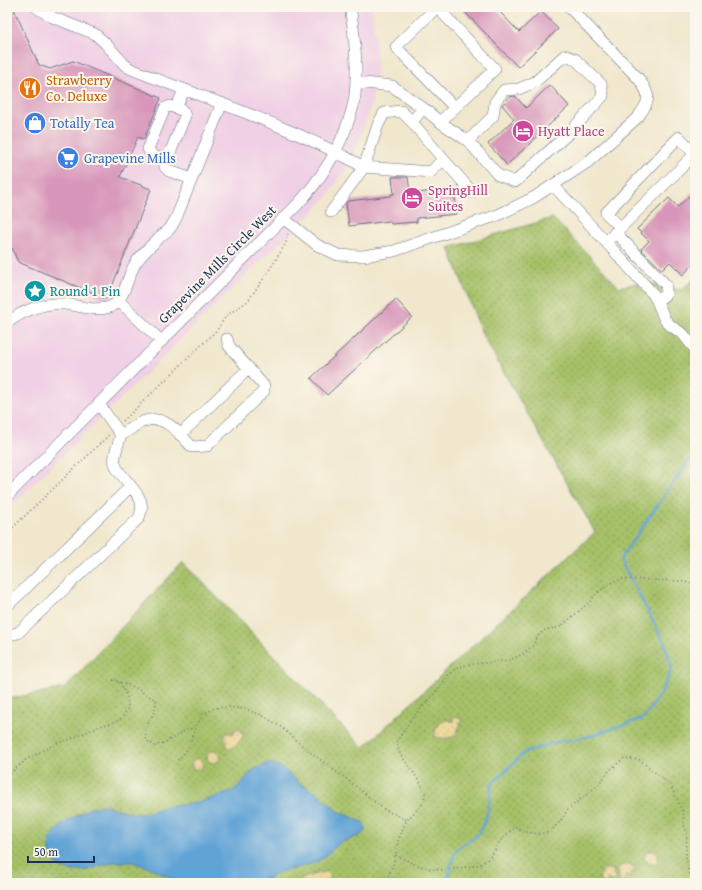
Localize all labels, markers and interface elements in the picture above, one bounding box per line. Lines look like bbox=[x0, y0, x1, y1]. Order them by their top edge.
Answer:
place label: Strawberry Co. Deluxe bbox=[46, 70, 112, 106]
restaurant icon: Strawberry Co. Deluxe bbox=[17, 75, 43, 101]
shop icon: Totally Tea bbox=[22, 110, 48, 136]
place label: Totally Tea bbox=[50, 113, 115, 133]
hotel icon: Hyatt Place bbox=[510, 118, 536, 144]
place label: Hyatt Place bbox=[538, 121, 605, 141]
supermarket icon: Grapevine Mills bbox=[55, 145, 81, 171]
place label: Grapevine Mills bbox=[84, 148, 176, 168]
place label: SpringHill Suites bbox=[428, 180, 488, 216]
hotel icon: SpringHill Suites bbox=[399, 185, 425, 211]
street label: Grapevine Mills Circle West bbox=[153, 200, 281, 328]
place icon: Round 1 Pin bbox=[22, 278, 48, 304]
place label: Round 1 Pin bbox=[50, 281, 120, 301]
scale bar bbox=[28, 838, 94, 864]
text: 50 m bbox=[34, 843, 58, 860]

